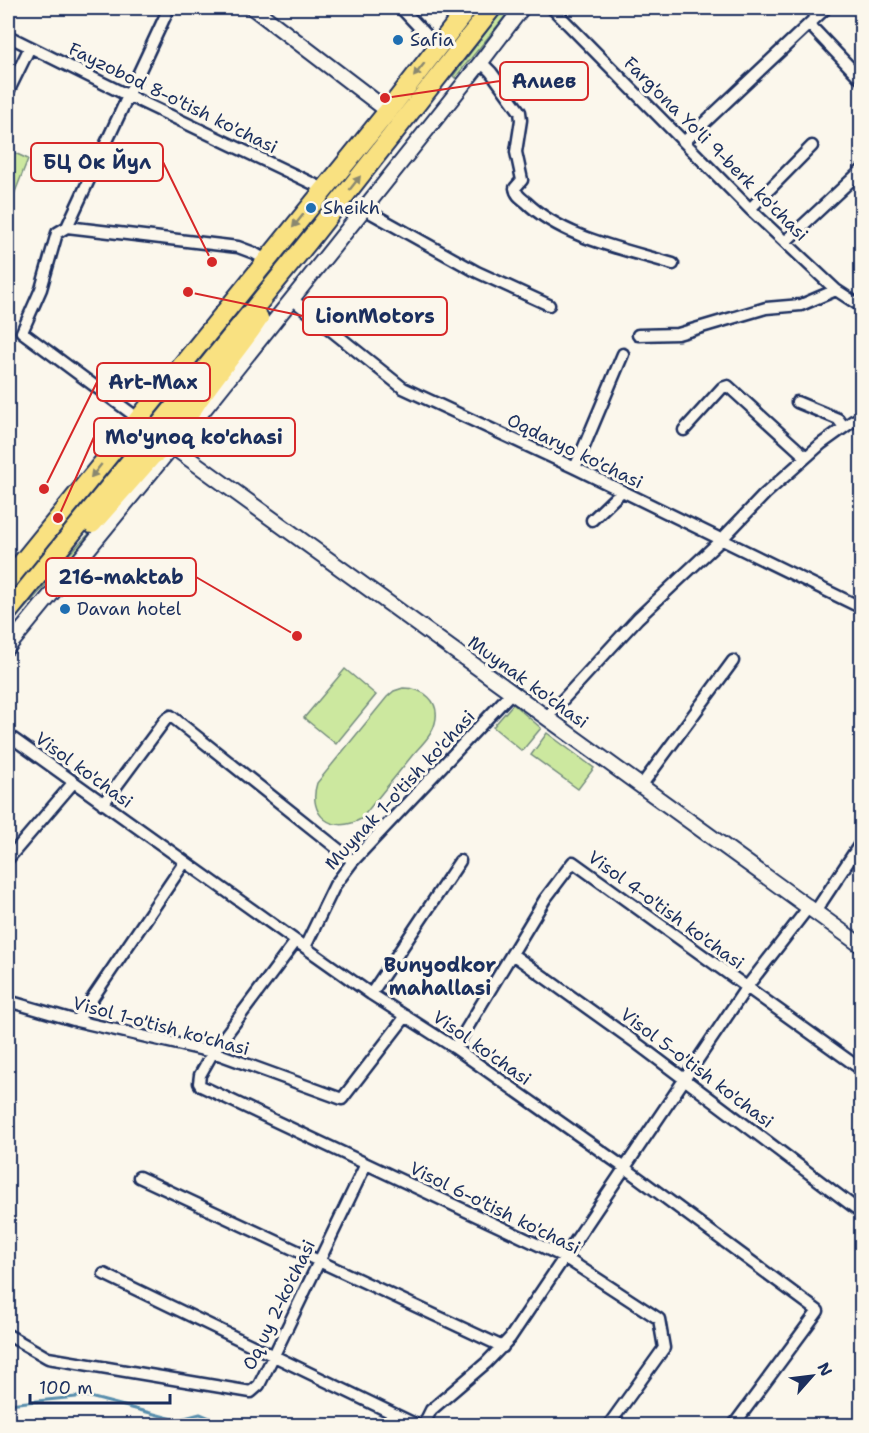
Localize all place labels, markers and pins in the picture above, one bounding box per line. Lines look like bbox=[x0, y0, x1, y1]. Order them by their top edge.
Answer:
place label: Safia bbox=[410, 28, 454, 52]
marker: Safia bbox=[391, 33, 405, 47]
callout: Алиев bbox=[500, 62, 588, 100]
callout: БЦ Ок Йул bbox=[31, 143, 163, 181]
place label: Sheikh bbox=[323, 196, 380, 220]
marker: Sheikh bbox=[304, 201, 318, 215]
callout: LionMotors bbox=[303, 297, 447, 335]
callout: Art-Max bbox=[97, 363, 210, 401]
callout: Mo'ynoq ko'chasi bbox=[94, 418, 295, 456]
callout: 216-maktab bbox=[46, 558, 196, 596]
place label: Davan hotel bbox=[77, 597, 182, 621]
marker: Davan hotel bbox=[58, 602, 72, 616]

